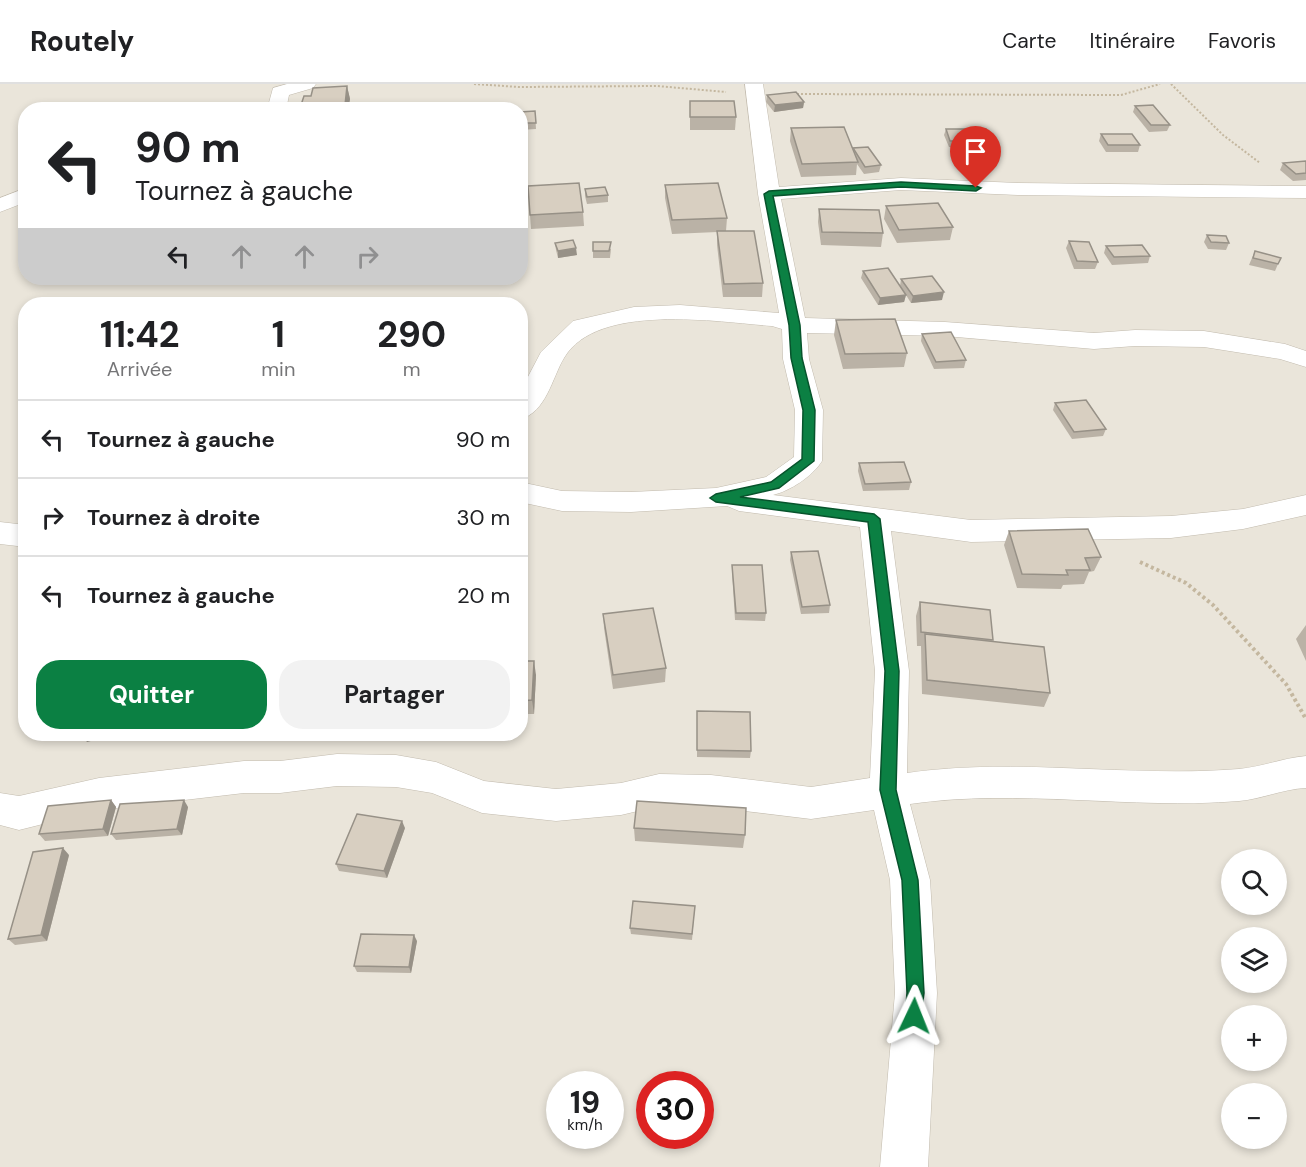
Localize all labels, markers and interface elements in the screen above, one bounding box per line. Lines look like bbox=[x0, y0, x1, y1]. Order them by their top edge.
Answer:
text: Routely bbox=[30, 23, 134, 60]
text: Carte bbox=[1002, 27, 1056, 55]
text: Itinéraire bbox=[1089, 27, 1175, 55]
text: Favoris bbox=[1208, 27, 1276, 55]
text: 90 m bbox=[135, 120, 241, 175]
icon: left bbox=[36, 126, 114, 204]
pin bbox=[950, 126, 1001, 188]
icon: arrive bbox=[959, 135, 992, 168]
text: Tournez à gauche bbox=[135, 173, 353, 208]
icon: left bbox=[162, 240, 195, 273]
icon: ahead bbox=[225, 240, 258, 273]
icon: ahead bbox=[288, 240, 321, 273]
icon: right bbox=[351, 240, 384, 273]
text: 11:42 bbox=[100, 311, 179, 358]
text: 1 bbox=[272, 311, 285, 358]
text: 290 bbox=[377, 311, 446, 358]
text: Arrivée bbox=[107, 356, 172, 382]
text: min bbox=[261, 356, 295, 382]
text: m bbox=[403, 356, 421, 382]
icon: left bbox=[36, 423, 69, 456]
text: Tournez à gauche bbox=[87, 425, 275, 454]
text: 90 m bbox=[456, 425, 510, 454]
icon: right bbox=[36, 501, 69, 534]
text: Tournez à droite bbox=[87, 503, 260, 532]
text: 30 m bbox=[456, 503, 510, 532]
icon: left bbox=[36, 579, 69, 612]
text: Tournez à gauche bbox=[87, 581, 275, 610]
text: 20 m bbox=[457, 581, 510, 610]
button: Quitter bbox=[36, 660, 267, 729]
button: Partager bbox=[279, 660, 510, 729]
map controls bbox=[1221, 849, 1287, 1149]
button: search bbox=[1221, 849, 1287, 915]
button: layers bbox=[1221, 927, 1287, 993]
position arrow bbox=[882, 984, 946, 1048]
button: + bbox=[1221, 1005, 1287, 1071]
speed limit sign: 30 bbox=[636, 1071, 714, 1149]
text: 19 bbox=[570, 1083, 600, 1122]
button: − bbox=[1221, 1083, 1287, 1149]
text: km/h bbox=[567, 1115, 603, 1135]

